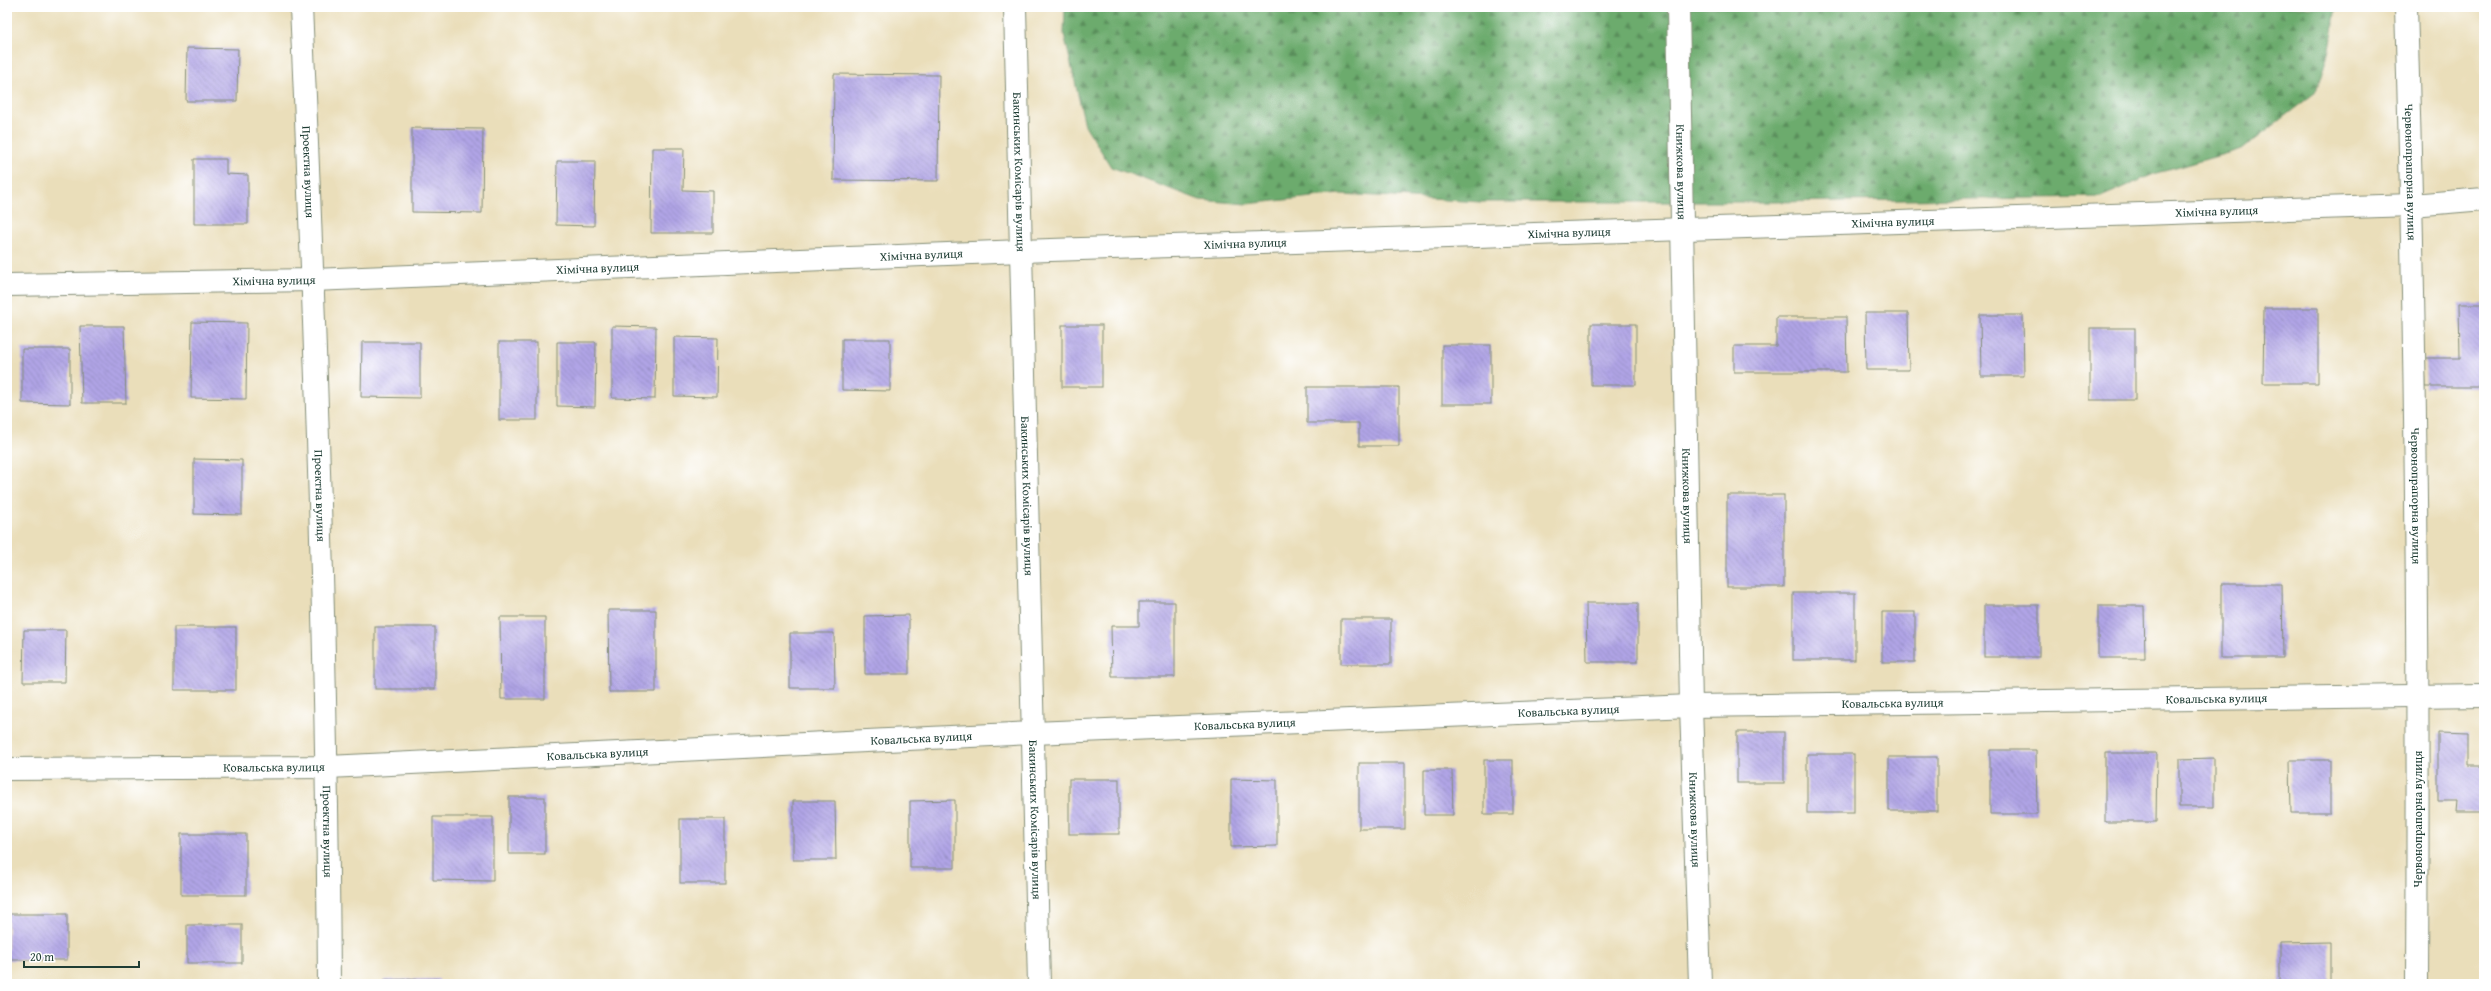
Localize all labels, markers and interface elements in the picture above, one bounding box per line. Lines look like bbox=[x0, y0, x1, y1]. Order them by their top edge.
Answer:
street label: Бакинських Комісарів вулиця bbox=[1009, 92, 1030, 252]
street label: Червонопрапорна вулиця bbox=[2401, 103, 2421, 241]
street label: Книжкова вулиця bbox=[1672, 124, 1691, 220]
street label: Проектна вулиця bbox=[298, 126, 319, 218]
street label: Хімічна вулиця bbox=[2175, 201, 2259, 221]
street label: Хімічна вулиця bbox=[1851, 212, 1935, 232]
street label: Хімічна вулиця bbox=[1527, 223, 1611, 242]
street label: Хімічна вулиця bbox=[1203, 233, 1287, 253]
street label: Хімічна вулиця bbox=[880, 244, 963, 265]
street label: Хімічна вулиця bbox=[556, 258, 640, 278]
street label: Хімічна вулиця bbox=[232, 271, 316, 289]
street label: Бакинських Комісарів вулиця bbox=[1017, 416, 1038, 576]
street label: Червонопрапорна вулиця bbox=[2407, 427, 2426, 564]
street label: Книжкова вулиця bbox=[1678, 448, 1697, 544]
street label: Проектна вулиця bbox=[310, 449, 330, 542]
street label: Ковальська вулиця bbox=[2166, 689, 2268, 707]
street label: Ковальська вулиця bbox=[1842, 693, 1944, 712]
street label: Ковальська вулиця bbox=[1518, 700, 1620, 721]
street label: Ковальська вулиця bbox=[1194, 713, 1296, 734]
street label: Ковальська вулиця bbox=[870, 727, 972, 749]
street label: Бакинських Комісарів вулиця bbox=[1025, 740, 1046, 900]
street label: Ковальська вулиця bbox=[546, 743, 649, 764]
street label: Червонопрапорна вулиця bbox=[2409, 751, 2426, 887]
street label: Ковальська вулиця bbox=[223, 758, 325, 776]
street label: Книжкова вулиця bbox=[1685, 772, 1705, 868]
street label: Проектна вулиця bbox=[319, 785, 337, 878]
scale bar bbox=[24, 943, 139, 969]
text: 20 m bbox=[30, 948, 54, 965]

